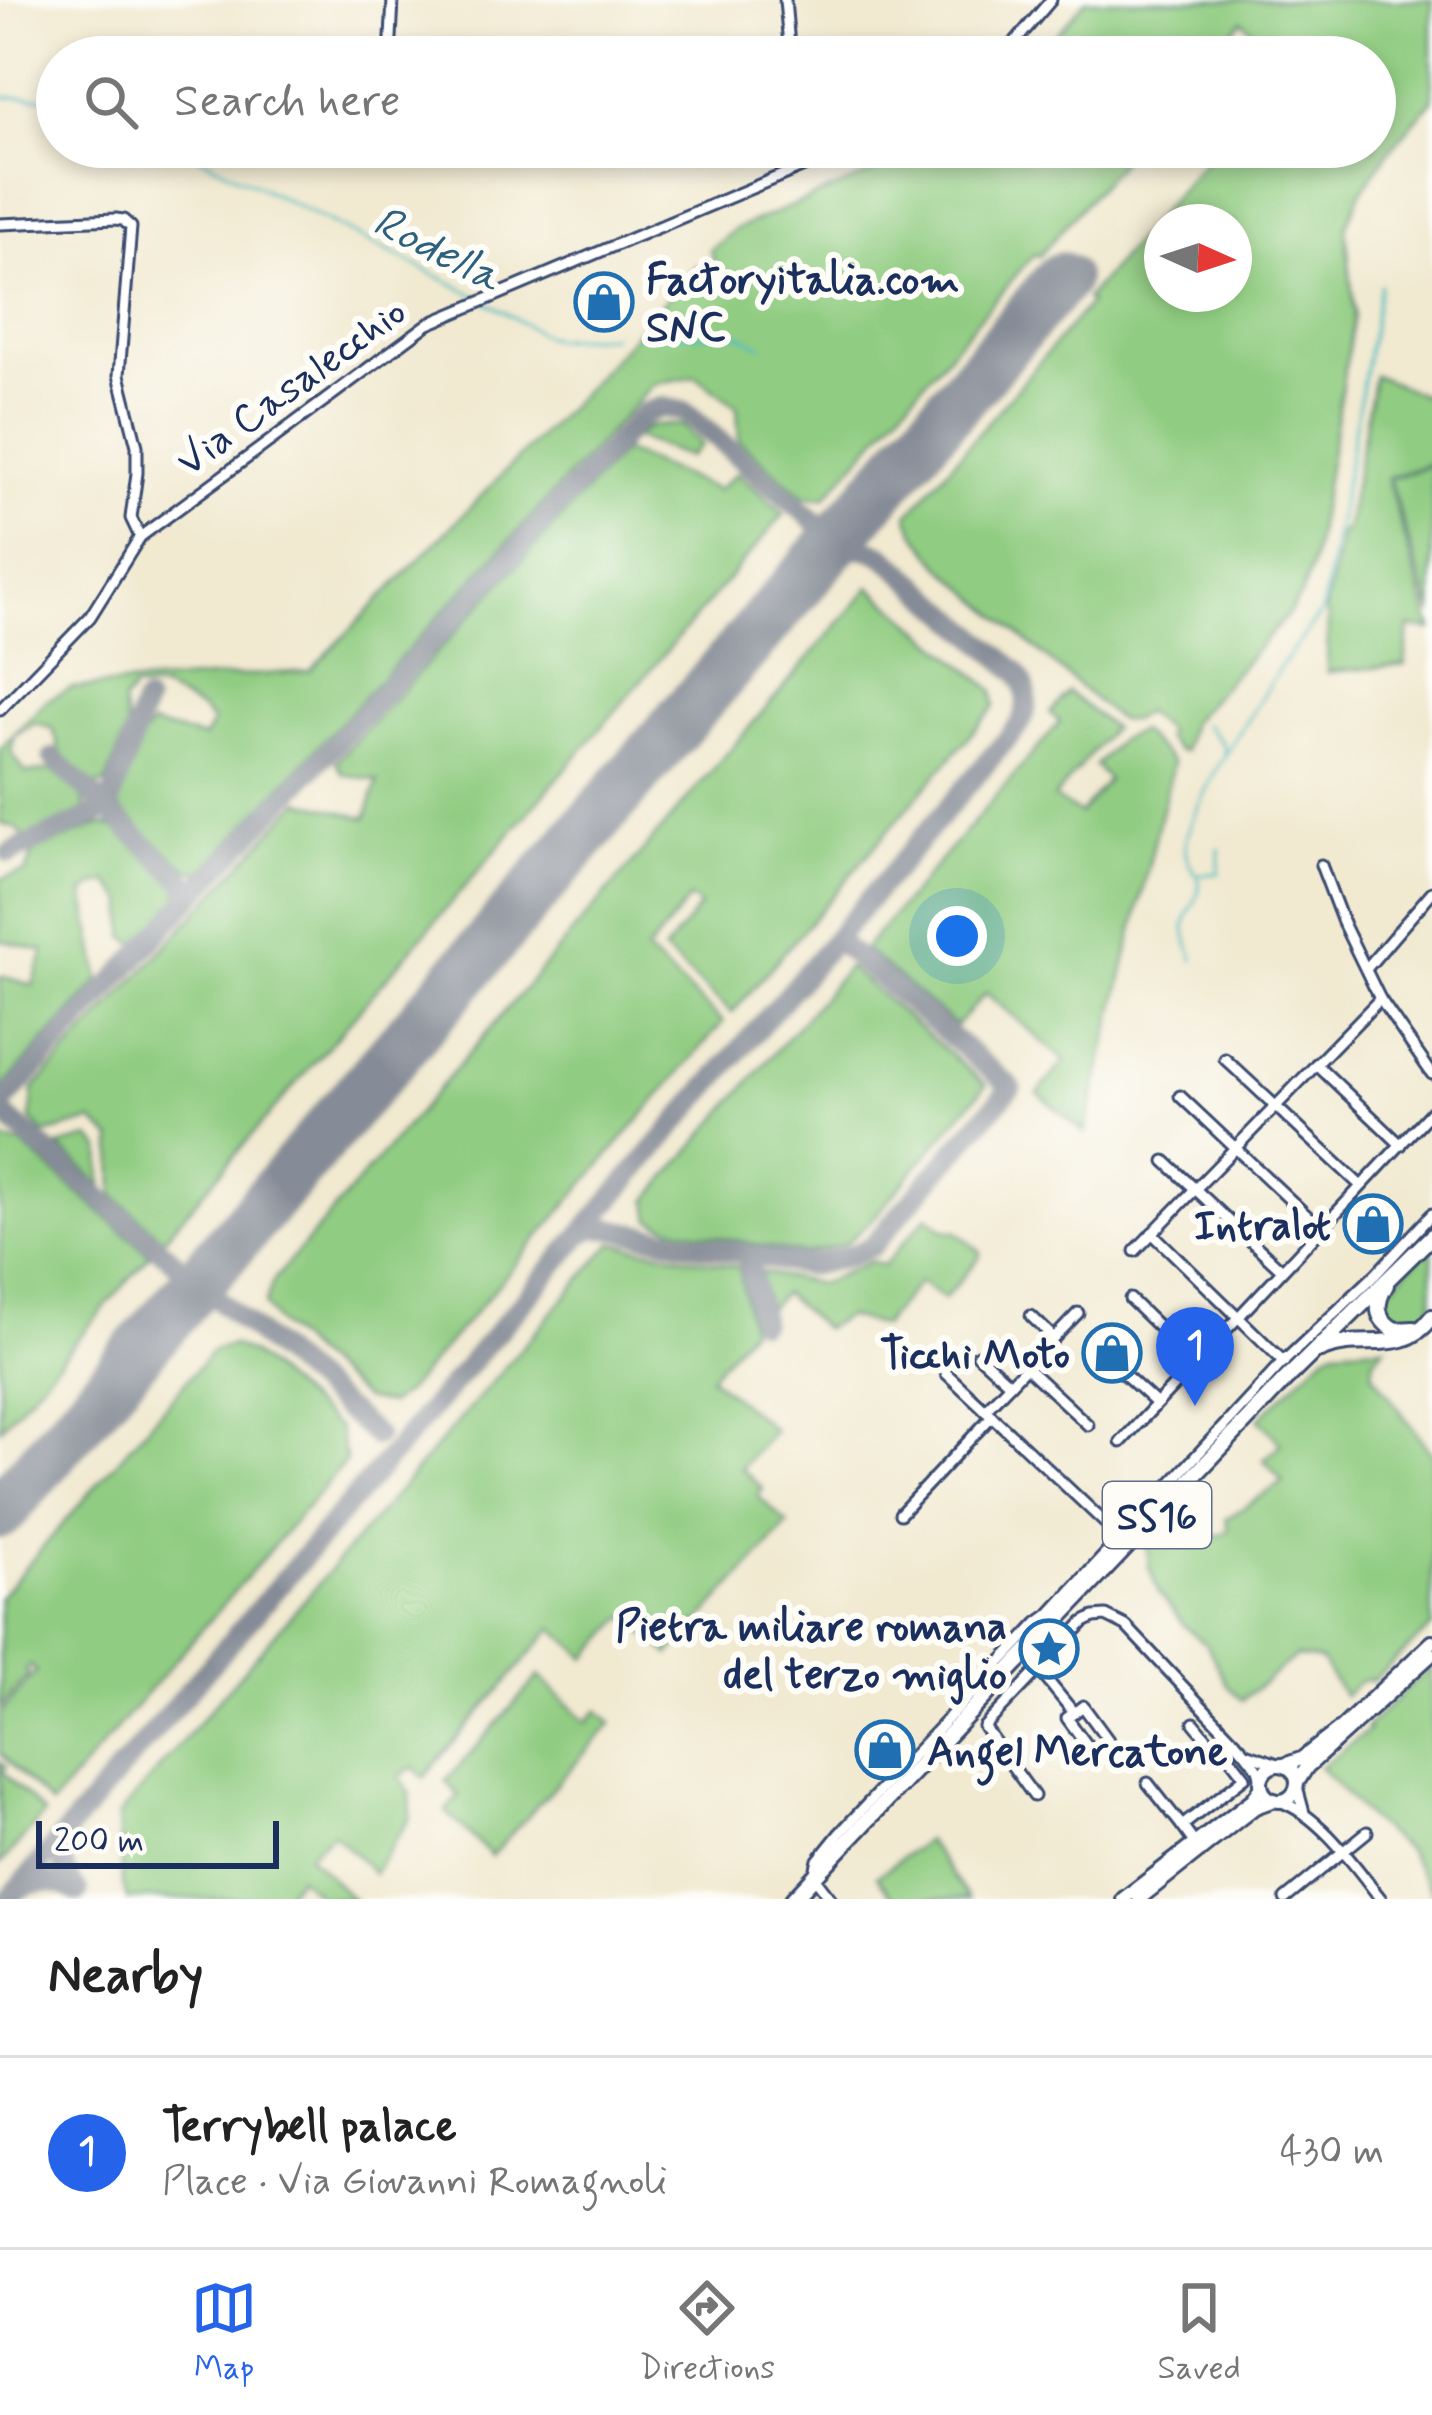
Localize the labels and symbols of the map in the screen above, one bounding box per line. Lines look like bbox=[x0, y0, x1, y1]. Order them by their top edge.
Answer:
water label: Rodella bbox=[363, 193, 512, 308]
north arrow bbox=[1144, 204, 1252, 312]
place label: Factoryitalia.com SNC bbox=[646, 254, 959, 357]
shop icon: Factoryitalia.com SNC bbox=[573, 271, 635, 333]
street label: Via Casalecchio bbox=[166, 286, 418, 490]
your location bbox=[927, 906, 987, 966]
shop icon: Intralot bbox=[1342, 1193, 1404, 1255]
place label: Intralot bbox=[1194, 1200, 1331, 1255]
pin: 1 bbox=[1156, 1307, 1234, 1406]
shop icon: Ticchi Moto bbox=[1081, 1322, 1143, 1384]
place label: Ticchi Moto bbox=[880, 1329, 1070, 1384]
road number: SS16 bbox=[1103, 1482, 1211, 1548]
place label: Pietra miliare romana del terzo miglio bbox=[615, 1601, 1007, 1705]
place icon: Pietra miliare romana del terzo miglio bbox=[1018, 1618, 1080, 1680]
shop icon: Angel Mercatone bbox=[854, 1719, 916, 1781]
place label: Angel Mercatone bbox=[927, 1726, 1228, 1786]
scale bar bbox=[36, 1815, 279, 1868]

